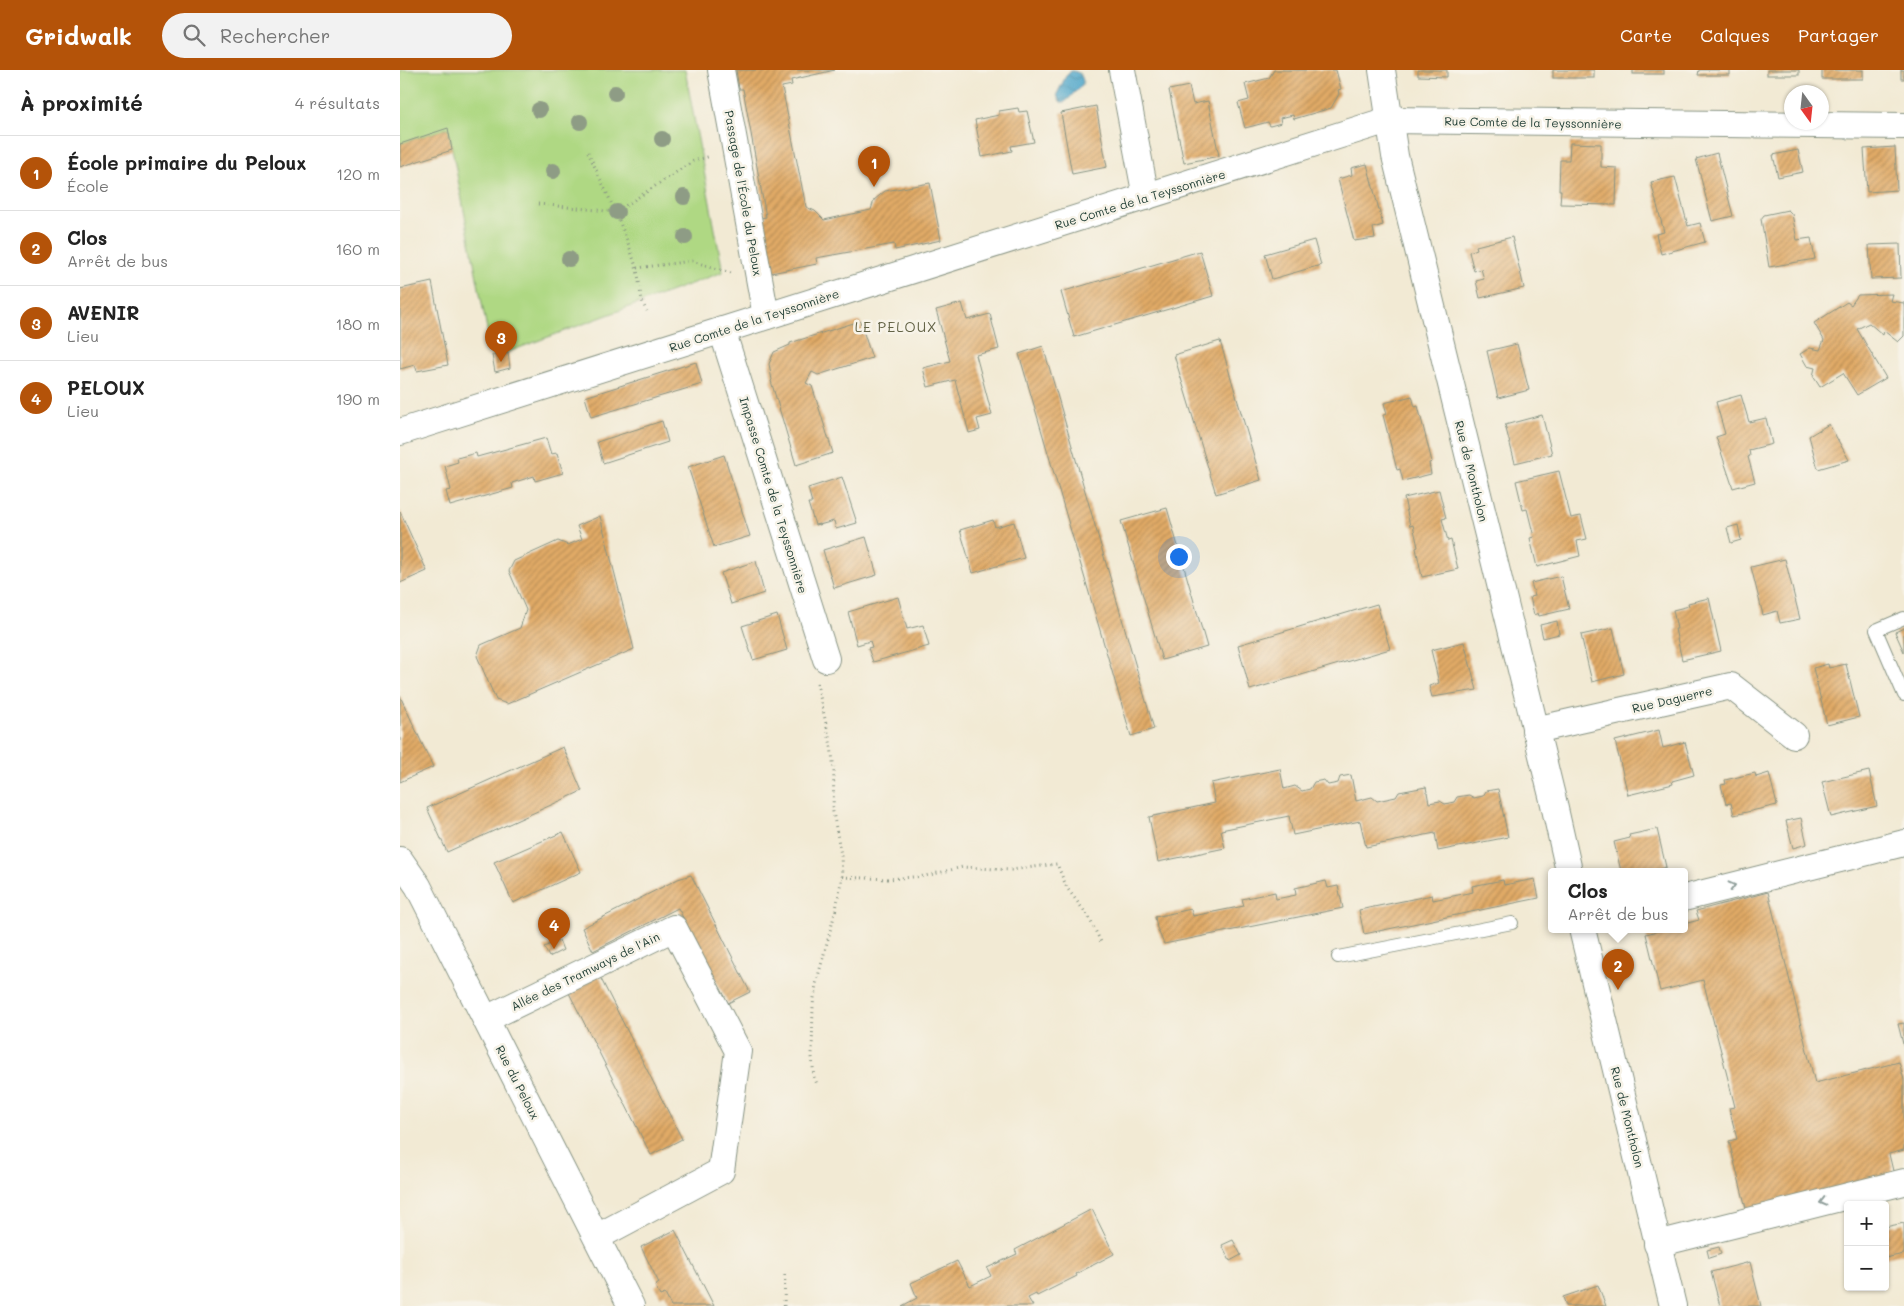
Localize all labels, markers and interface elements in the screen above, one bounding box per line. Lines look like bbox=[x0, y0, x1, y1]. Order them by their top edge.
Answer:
search box bbox=[162, 13, 512, 58]
text: Gridwalk bbox=[25, 20, 132, 51]
icon: search bbox=[180, 21, 208, 49]
text: Rechercher bbox=[220, 23, 330, 48]
text: Carte bbox=[1620, 23, 1672, 47]
text: Calques bbox=[1700, 23, 1770, 47]
text: Partager bbox=[1798, 23, 1879, 47]
north arrow bbox=[1784, 85, 1829, 130]
text: À proximité bbox=[20, 89, 143, 116]
text: 4 résultats bbox=[295, 92, 380, 113]
street label: Passage de l'École du Peloux bbox=[722, 109, 766, 277]
street label: Rue Comte de la Teyssonnière bbox=[1444, 112, 1622, 132]
pin: 1 bbox=[858, 146, 890, 187]
text: École primaire du Peloux bbox=[67, 150, 306, 175]
text: 1 bbox=[32, 163, 40, 184]
text: 120 m bbox=[336, 163, 380, 184]
street label: Rue Comte de la Teyssonnière bbox=[1053, 165, 1227, 233]
text: École bbox=[67, 175, 109, 196]
text: Clos bbox=[67, 225, 107, 250]
text: 2 bbox=[32, 238, 40, 259]
text: 160 m bbox=[335, 238, 380, 259]
text: Arrêt de bus bbox=[67, 250, 168, 271]
street label: Rue Comte de la Teyssonnière bbox=[667, 285, 841, 355]
text: AVENIR bbox=[67, 300, 139, 325]
text: 3 bbox=[31, 313, 41, 334]
text: 180 m bbox=[335, 313, 380, 334]
district label: LE PELOUX bbox=[855, 317, 937, 336]
pin: 3 bbox=[485, 321, 517, 362]
text: Lieu bbox=[67, 325, 99, 346]
text: PELOUX bbox=[67, 375, 145, 400]
text: 4 bbox=[31, 388, 41, 409]
text: 190 m bbox=[336, 388, 380, 409]
street label: Impasse Comte de la Teyssonnière bbox=[736, 395, 812, 595]
text: Lieu bbox=[67, 400, 99, 421]
street label: Rue de Montholon bbox=[1452, 419, 1492, 523]
your location bbox=[1166, 544, 1192, 570]
street label: Rue Daguerre bbox=[1630, 682, 1714, 716]
popup bbox=[1548, 868, 1688, 933]
text: Clos bbox=[1567, 878, 1608, 903]
one-way arrow bbox=[1727, 881, 1736, 892]
text: Arrêt de bus bbox=[1567, 903, 1669, 924]
pin: 4 bbox=[538, 908, 570, 949]
street label: Allée des Tramways de l'Ain bbox=[508, 928, 662, 1014]
pin: 2 bbox=[1602, 949, 1634, 990]
street label: Rue du Peloux bbox=[492, 1042, 544, 1122]
street label: Rue de Montholon bbox=[1608, 1065, 1648, 1169]
one-way arrow bbox=[1818, 1196, 1827, 1207]
map controls bbox=[1844, 1201, 1889, 1291]
button: + bbox=[1844, 1201, 1889, 1246]
button: − bbox=[1844, 1246, 1889, 1291]

